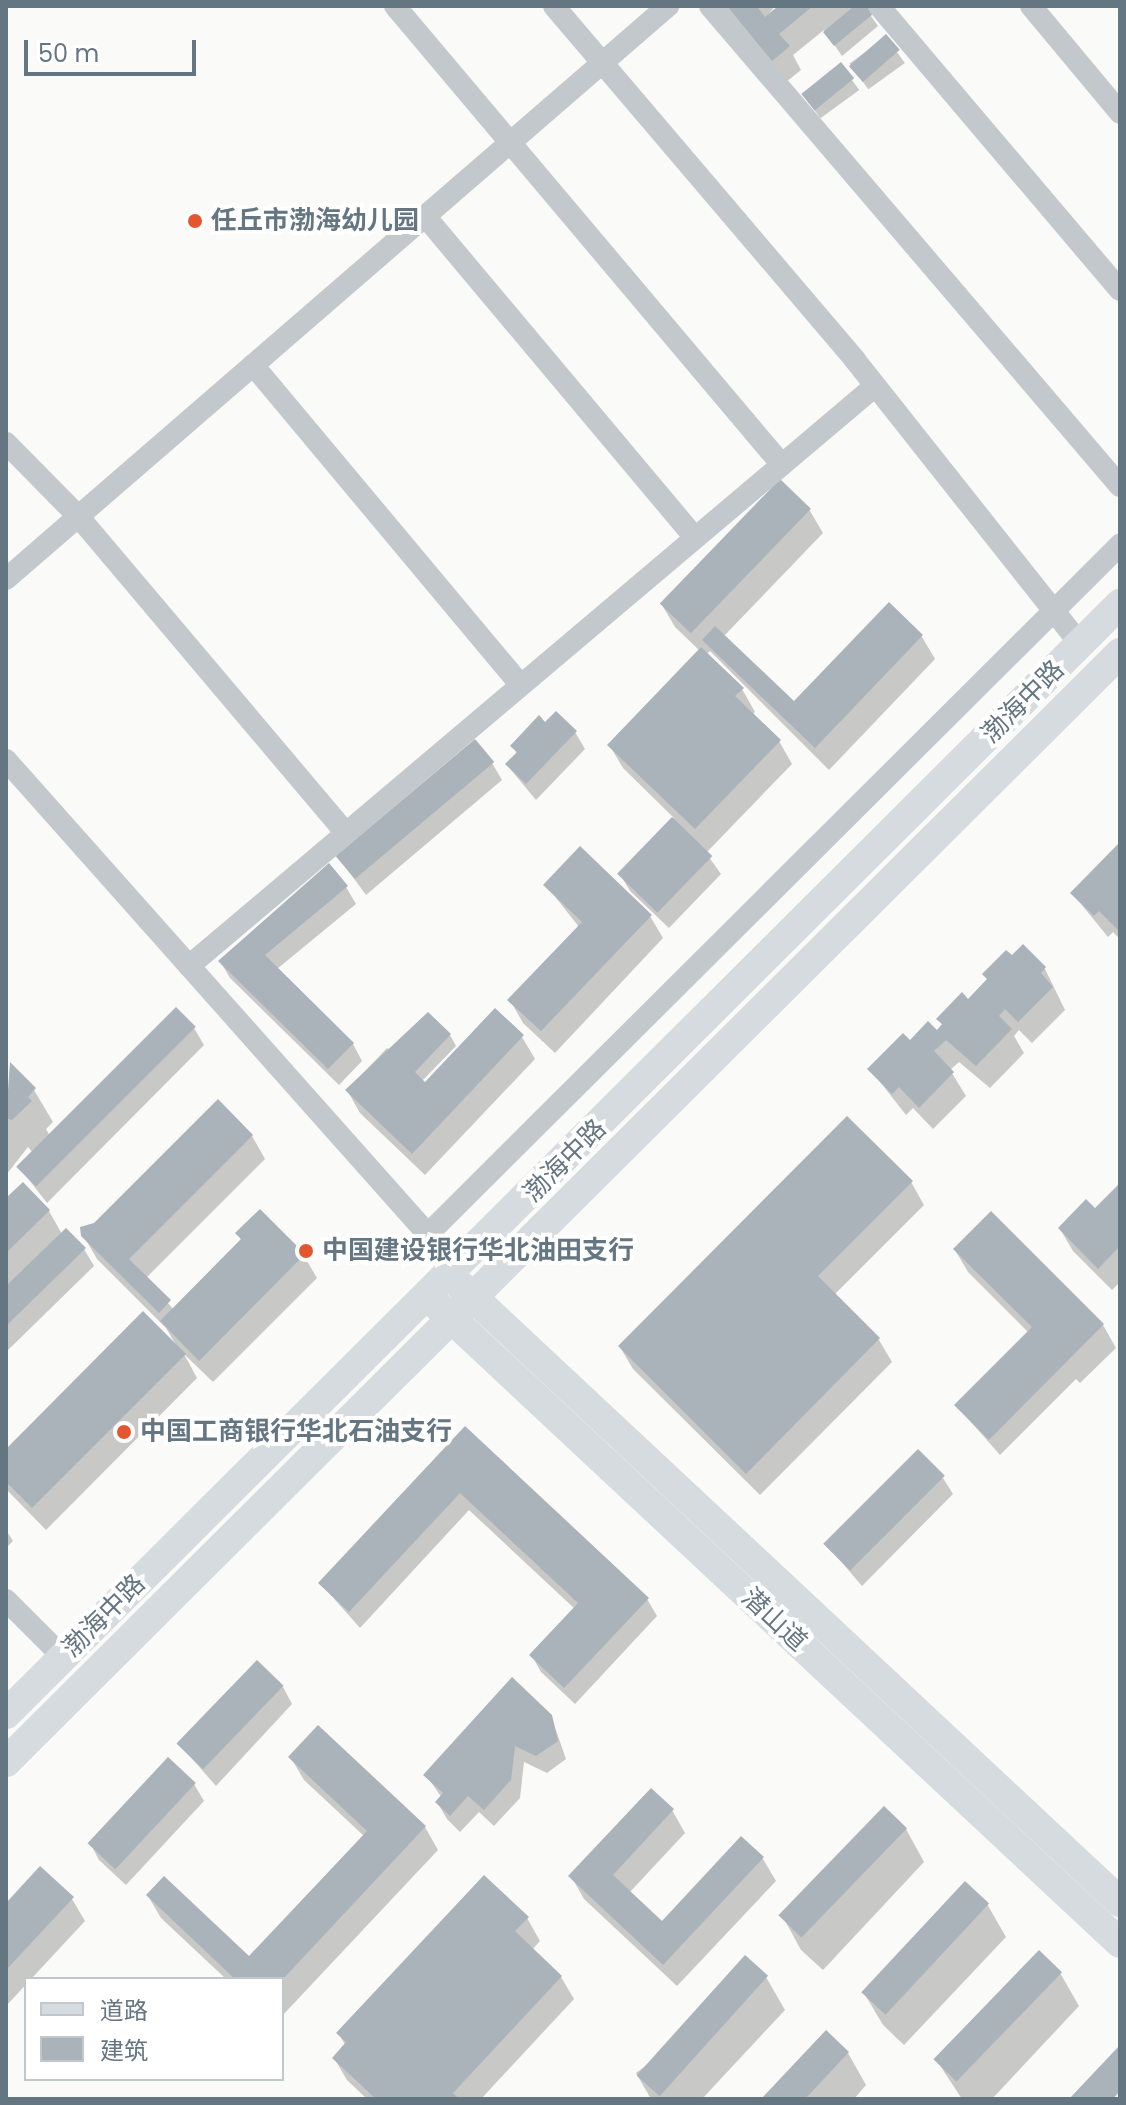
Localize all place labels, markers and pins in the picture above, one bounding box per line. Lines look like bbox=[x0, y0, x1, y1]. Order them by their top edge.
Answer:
place label: 任丘市渤海幼儿园 bbox=[211, 205, 419, 237]
marker: 任丘市渤海幼儿园 bbox=[186, 212, 204, 230]
place label: 中国建设银行华北油田支行 bbox=[322, 1235, 634, 1267]
marker: 中国建设银行华北油田支行 bbox=[297, 1242, 315, 1260]
place label: 中国工商银行华北石油支行 bbox=[140, 1416, 452, 1448]
marker: 中国工商银行华北石油支行 bbox=[115, 1423, 133, 1441]

